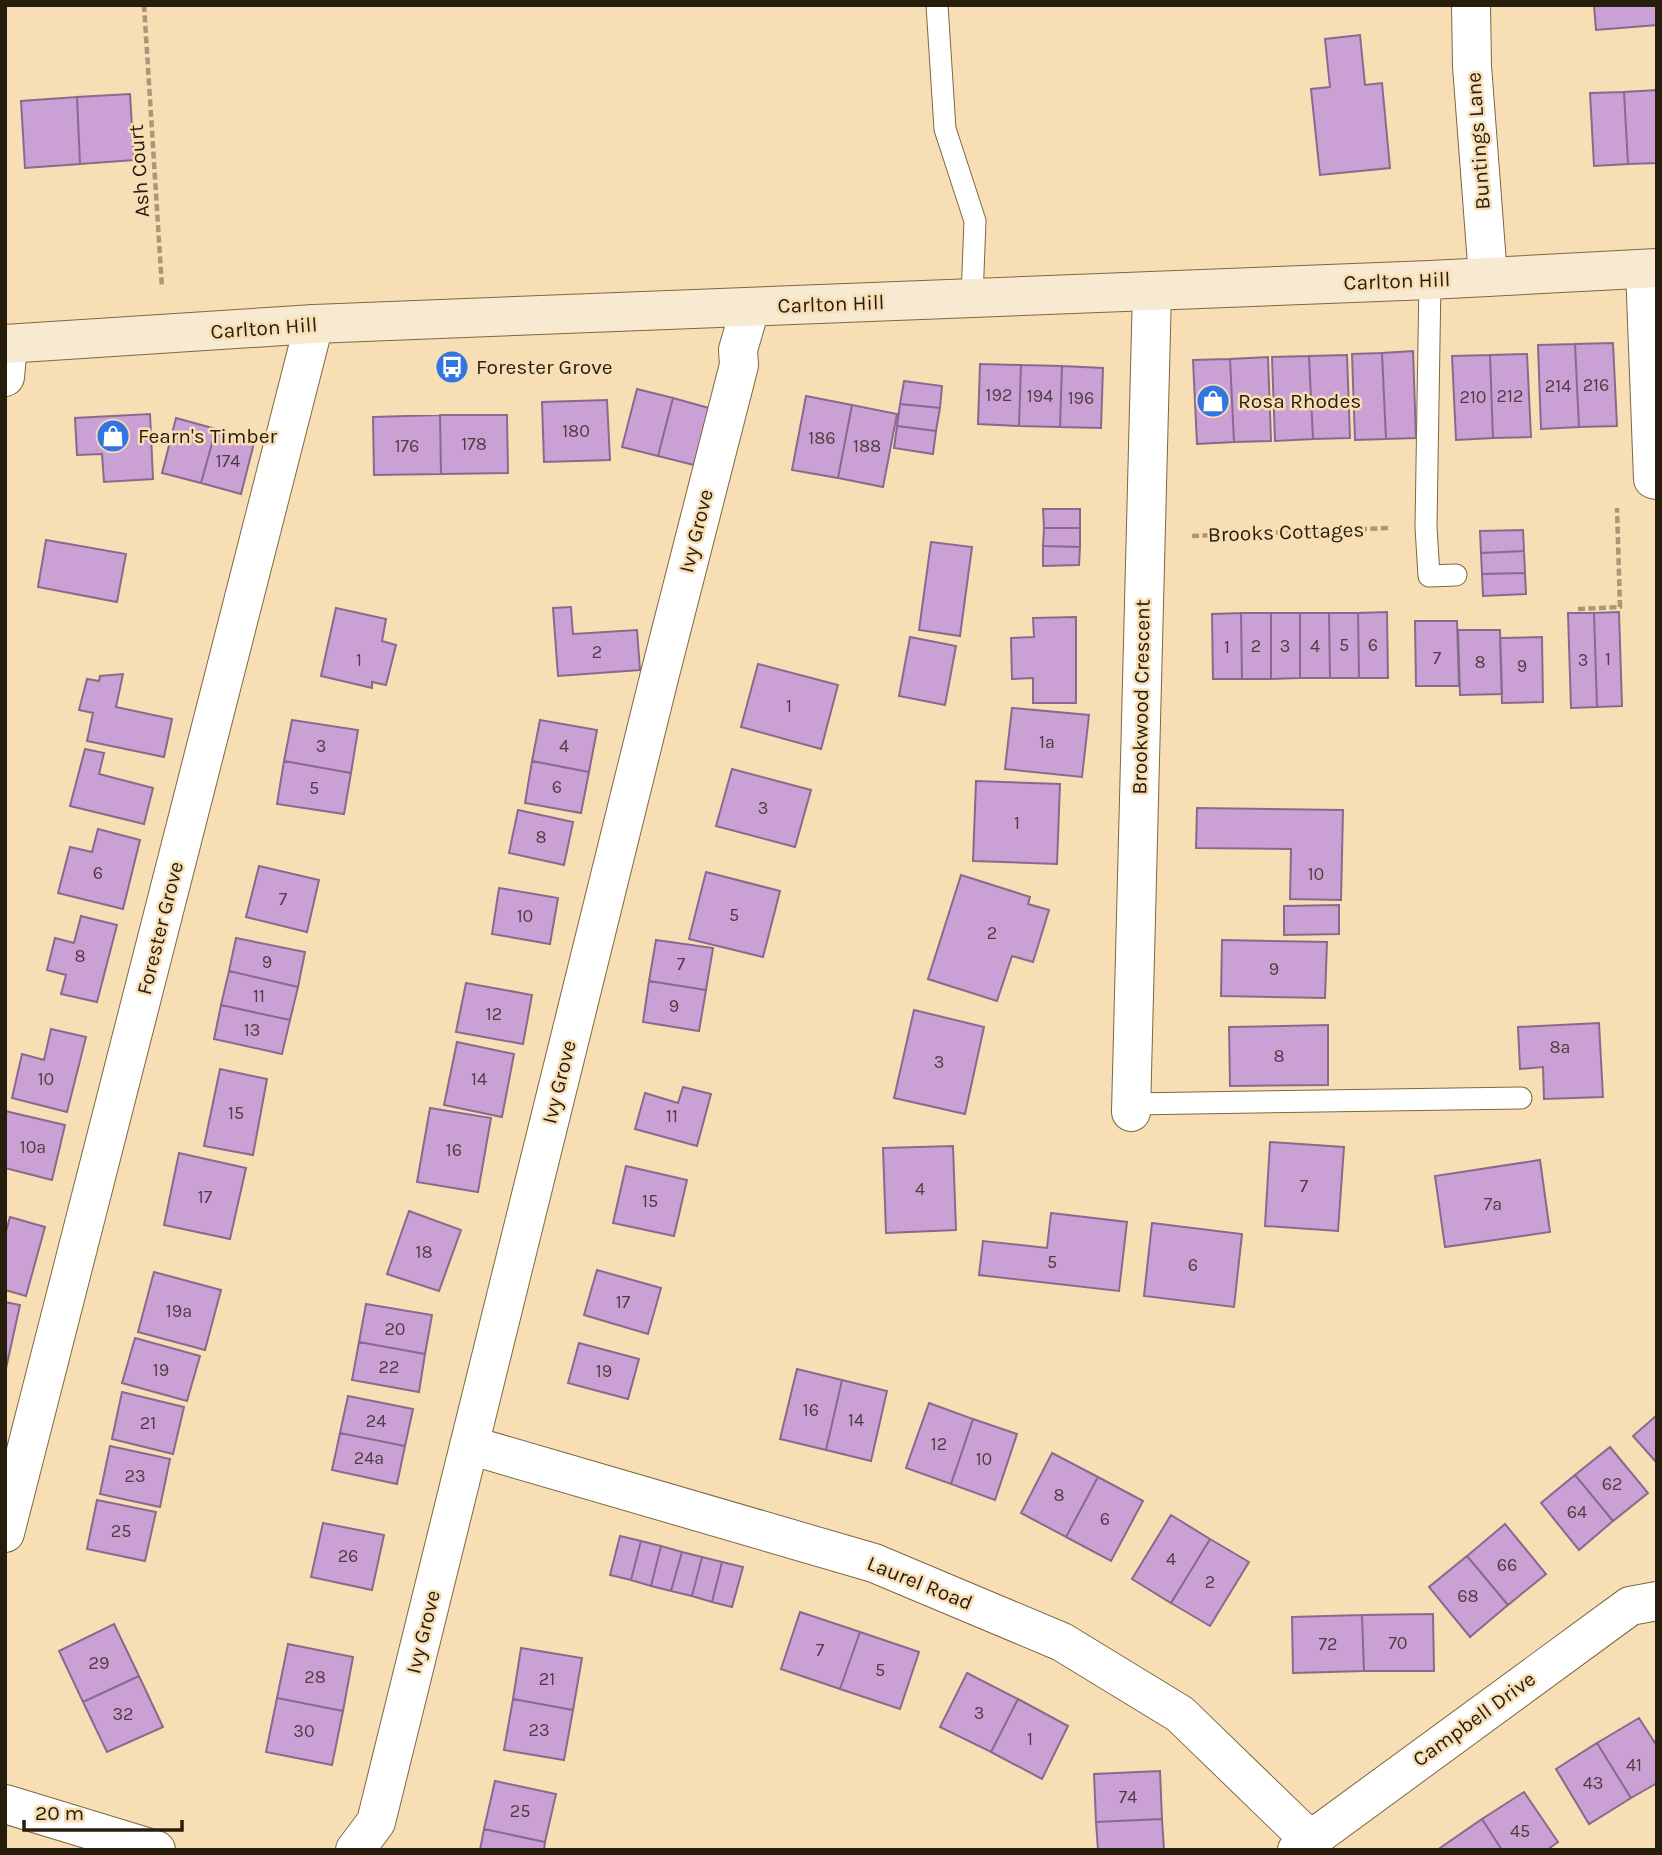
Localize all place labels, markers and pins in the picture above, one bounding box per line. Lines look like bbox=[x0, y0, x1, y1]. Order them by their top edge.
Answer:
bus stop icon: Forester Grove bbox=[433, 348, 471, 386]
place label: Forester Grove bbox=[476, 355, 613, 379]
shop icon: Rosa Rhodes bbox=[1194, 382, 1232, 420]
place label: Rosa Rhodes bbox=[1238, 389, 1361, 413]
shop icon: Fearn's Timber bbox=[94, 417, 132, 455]
place label: Fearn's Timber bbox=[138, 424, 278, 448]

